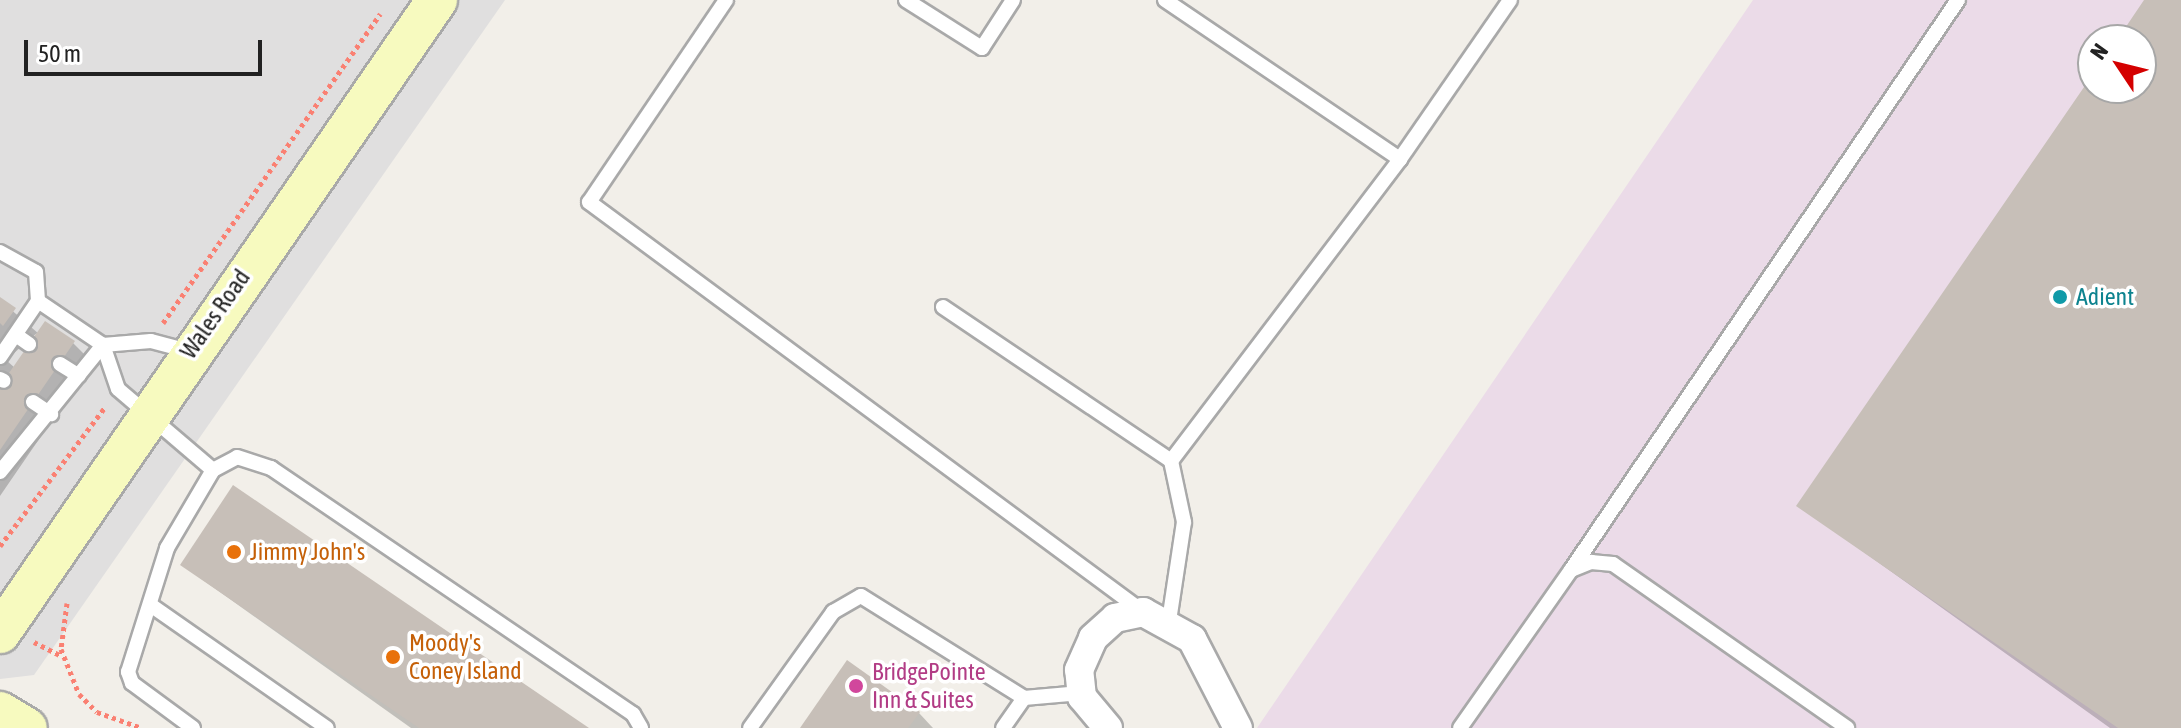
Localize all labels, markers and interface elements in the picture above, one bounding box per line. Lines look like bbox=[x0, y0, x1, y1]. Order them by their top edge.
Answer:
scale bar bbox=[28, 24, 266, 74]
north arrow bbox=[2077, 24, 2157, 104]
text: N bbox=[2085, 39, 2113, 64]
text: 50 m bbox=[38, 40, 81, 67]
street label: Wales Road bbox=[174, 264, 256, 364]
place label: Adient bbox=[2076, 283, 2134, 311]
marker: Adient bbox=[2051, 288, 2069, 306]
place label: Jimmy John's bbox=[250, 538, 365, 566]
marker: Jimmy John's bbox=[225, 543, 243, 561]
place label: Moody's Coney Island bbox=[409, 629, 522, 685]
marker: Moody's Coney Island bbox=[384, 648, 402, 666]
place label: BridgePointe Inn & Suites bbox=[872, 658, 986, 714]
marker: BridgePointe Inn & Suites bbox=[847, 677, 865, 695]

